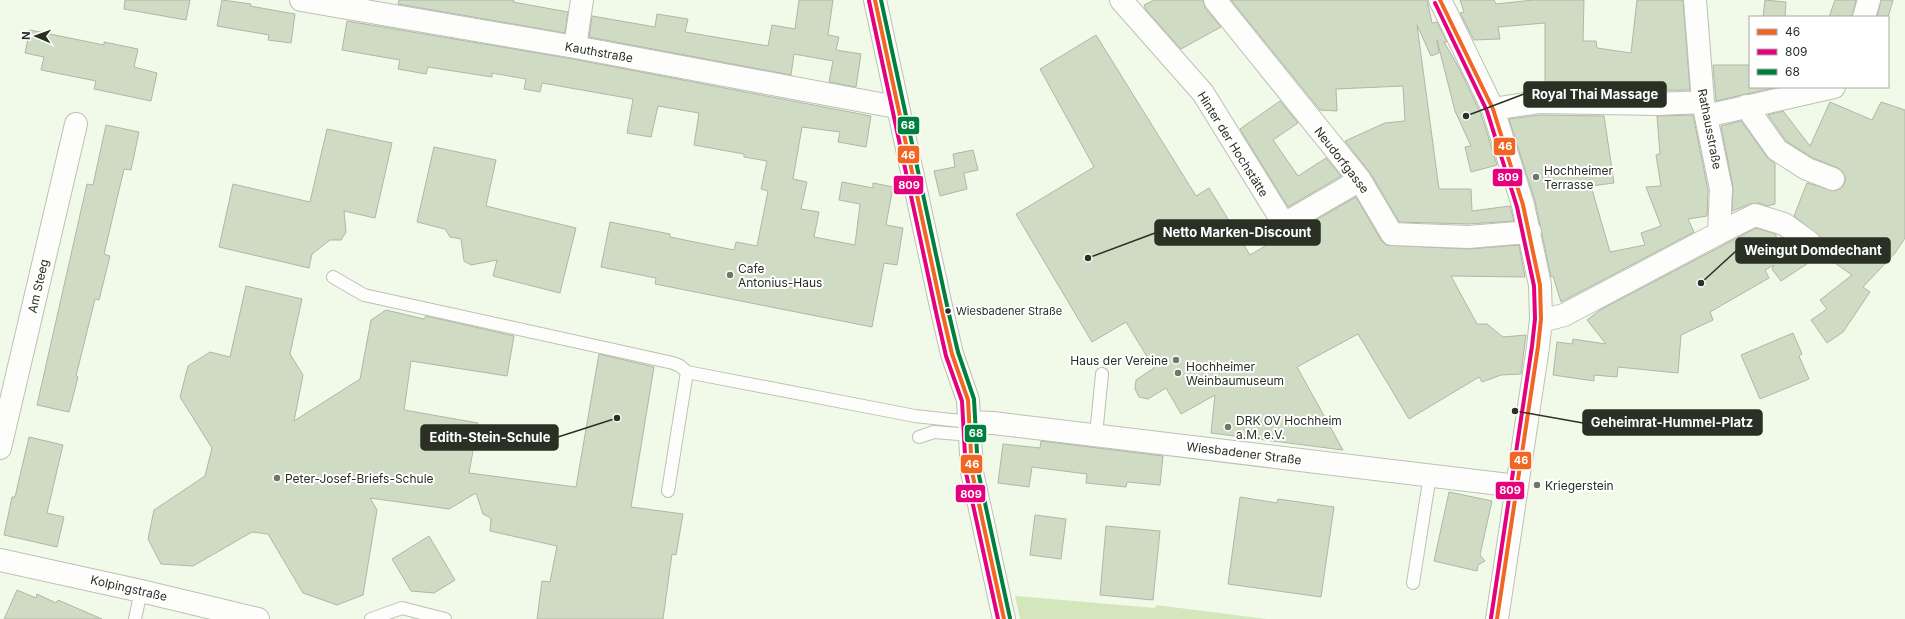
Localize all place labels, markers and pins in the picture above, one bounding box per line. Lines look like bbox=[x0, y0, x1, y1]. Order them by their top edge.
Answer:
callout: Royal Thai Massage bbox=[1524, 82, 1666, 107]
place label: Hochheimer Terrasse bbox=[1544, 163, 1614, 192]
marker: Hochheimer Terrasse bbox=[1531, 172, 1541, 182]
callout: Netto Marken-Discount bbox=[1155, 220, 1320, 245]
callout: Weingut Domdechant bbox=[1736, 238, 1890, 263]
place label: Cafe Antonius-Haus bbox=[738, 261, 822, 290]
marker: Cafe Antonius-Haus bbox=[725, 270, 735, 280]
place label: Wiesbadener Straße bbox=[956, 304, 1062, 318]
marker: Wiesbadener Straße bbox=[943, 306, 953, 316]
place label: Haus der Vereine bbox=[1070, 353, 1168, 368]
marker: Haus der Vereine bbox=[1171, 355, 1181, 365]
place label: Hochheimer Weinbaumuseum bbox=[1186, 359, 1284, 388]
marker: Hochheimer Weinbaumuseum bbox=[1173, 368, 1183, 378]
callout: Geheimrat-Hummel-Platz bbox=[1583, 410, 1762, 435]
place label: DRK OV Hochheim a.M. e.V. bbox=[1236, 413, 1342, 442]
marker: DRK OV Hochheim a.M. e.V. bbox=[1223, 422, 1233, 432]
callout: Edith-Stein-Schule bbox=[421, 425, 558, 450]
place label: Peter-Josef-Briefs-Schule bbox=[285, 471, 434, 486]
marker: Peter-Josef-Briefs-Schule bbox=[272, 473, 282, 483]
place label: Kriegerstein bbox=[1545, 478, 1614, 493]
marker: Kriegerstein bbox=[1532, 480, 1542, 490]

